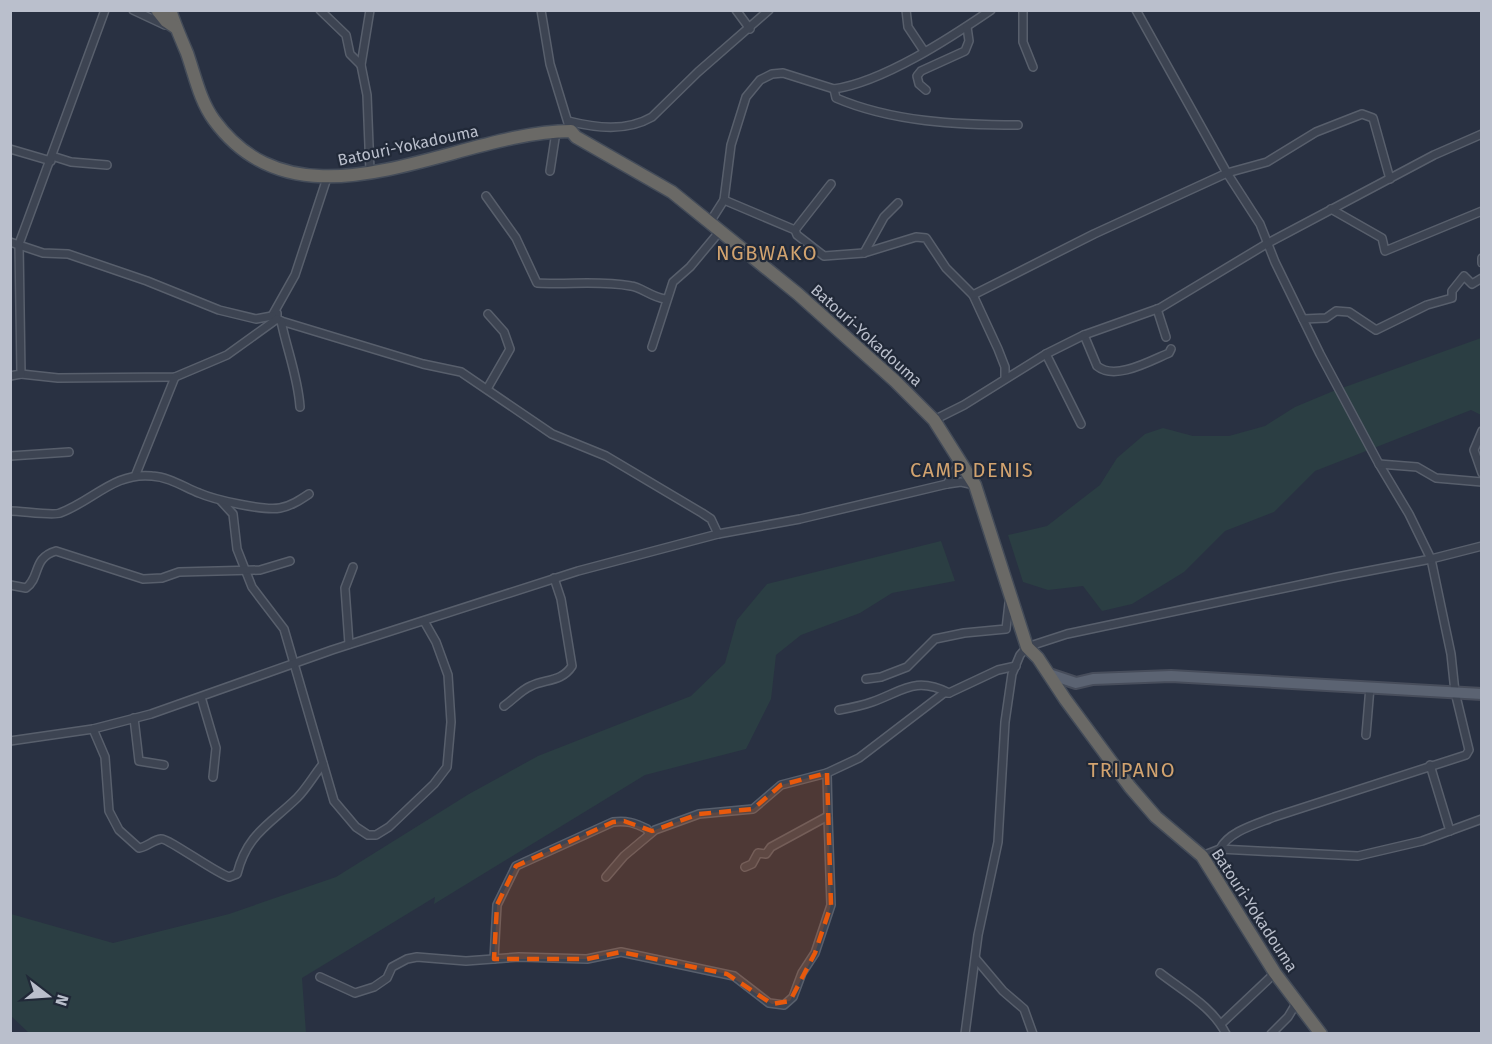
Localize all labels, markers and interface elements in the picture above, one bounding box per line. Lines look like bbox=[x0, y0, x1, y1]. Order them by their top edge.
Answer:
street label: Batouri-Yokadouma bbox=[336, 121, 480, 170]
district label: NGBWAKO bbox=[716, 241, 818, 265]
street label: Batouri-Yokadouma bbox=[807, 280, 926, 390]
district label: CAMP DENIS bbox=[910, 458, 1034, 482]
district label: TRIPANO bbox=[1088, 758, 1176, 782]
street label: Batouri-Yokadouma bbox=[1208, 845, 1302, 976]
north arrow bbox=[18, 966, 78, 1026]
text: N bbox=[51, 992, 73, 1008]

